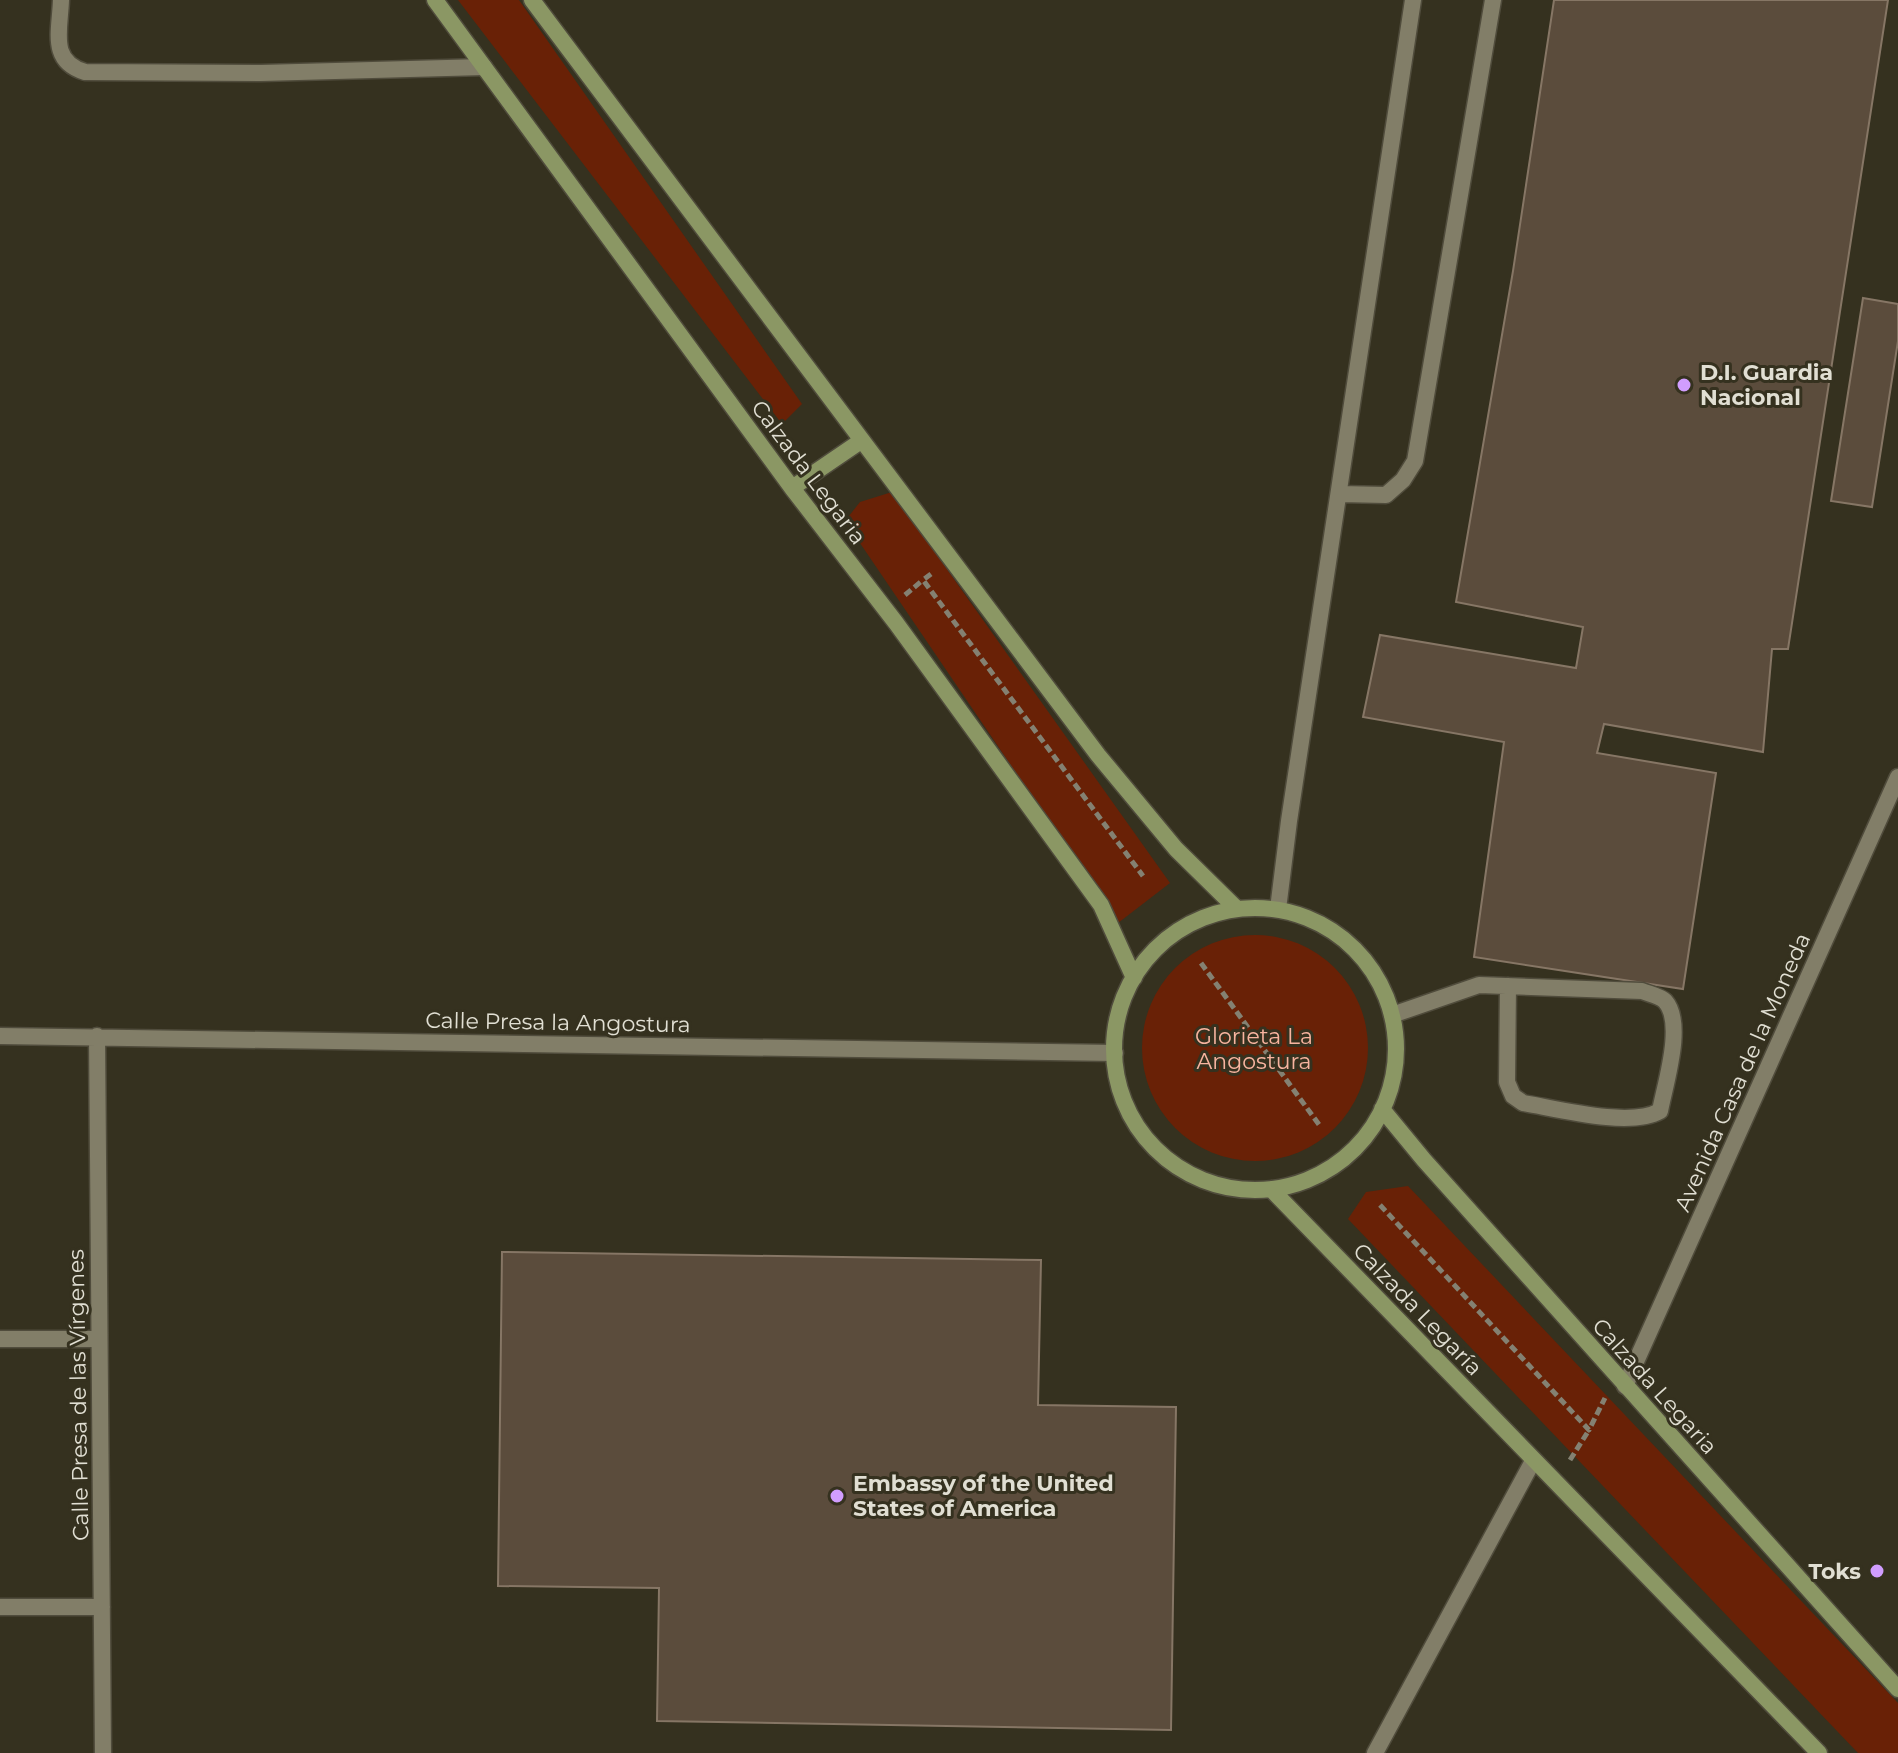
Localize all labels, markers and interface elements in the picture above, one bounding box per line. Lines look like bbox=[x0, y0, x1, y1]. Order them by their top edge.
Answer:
place label: D.I. Guardia Nacional bbox=[1700, 359, 1833, 411]
marker: D.I. Guardia Nacional bbox=[1675, 376, 1693, 394]
street label: Calzada Legaria bbox=[745, 395, 872, 550]
street label: Avenida Casa de la Moneda bbox=[1669, 929, 1816, 1216]
street label: Calle Presa la Angostura bbox=[425, 1007, 691, 1038]
park label: Glorieta La Angostura bbox=[1195, 1023, 1313, 1075]
street label: Calzada Legaría bbox=[1348, 1237, 1488, 1381]
street label: Calle Presa de las Vírgenes bbox=[62, 1249, 95, 1541]
street label: Calzada Legaria bbox=[1586, 1313, 1723, 1460]
place label: Embassy of the United States of America bbox=[853, 1470, 1114, 1522]
marker: Embassy of the United States of America bbox=[828, 1487, 846, 1505]
place label: Toks bbox=[1809, 1558, 1861, 1585]
marker: Toks bbox=[1868, 1562, 1886, 1580]

